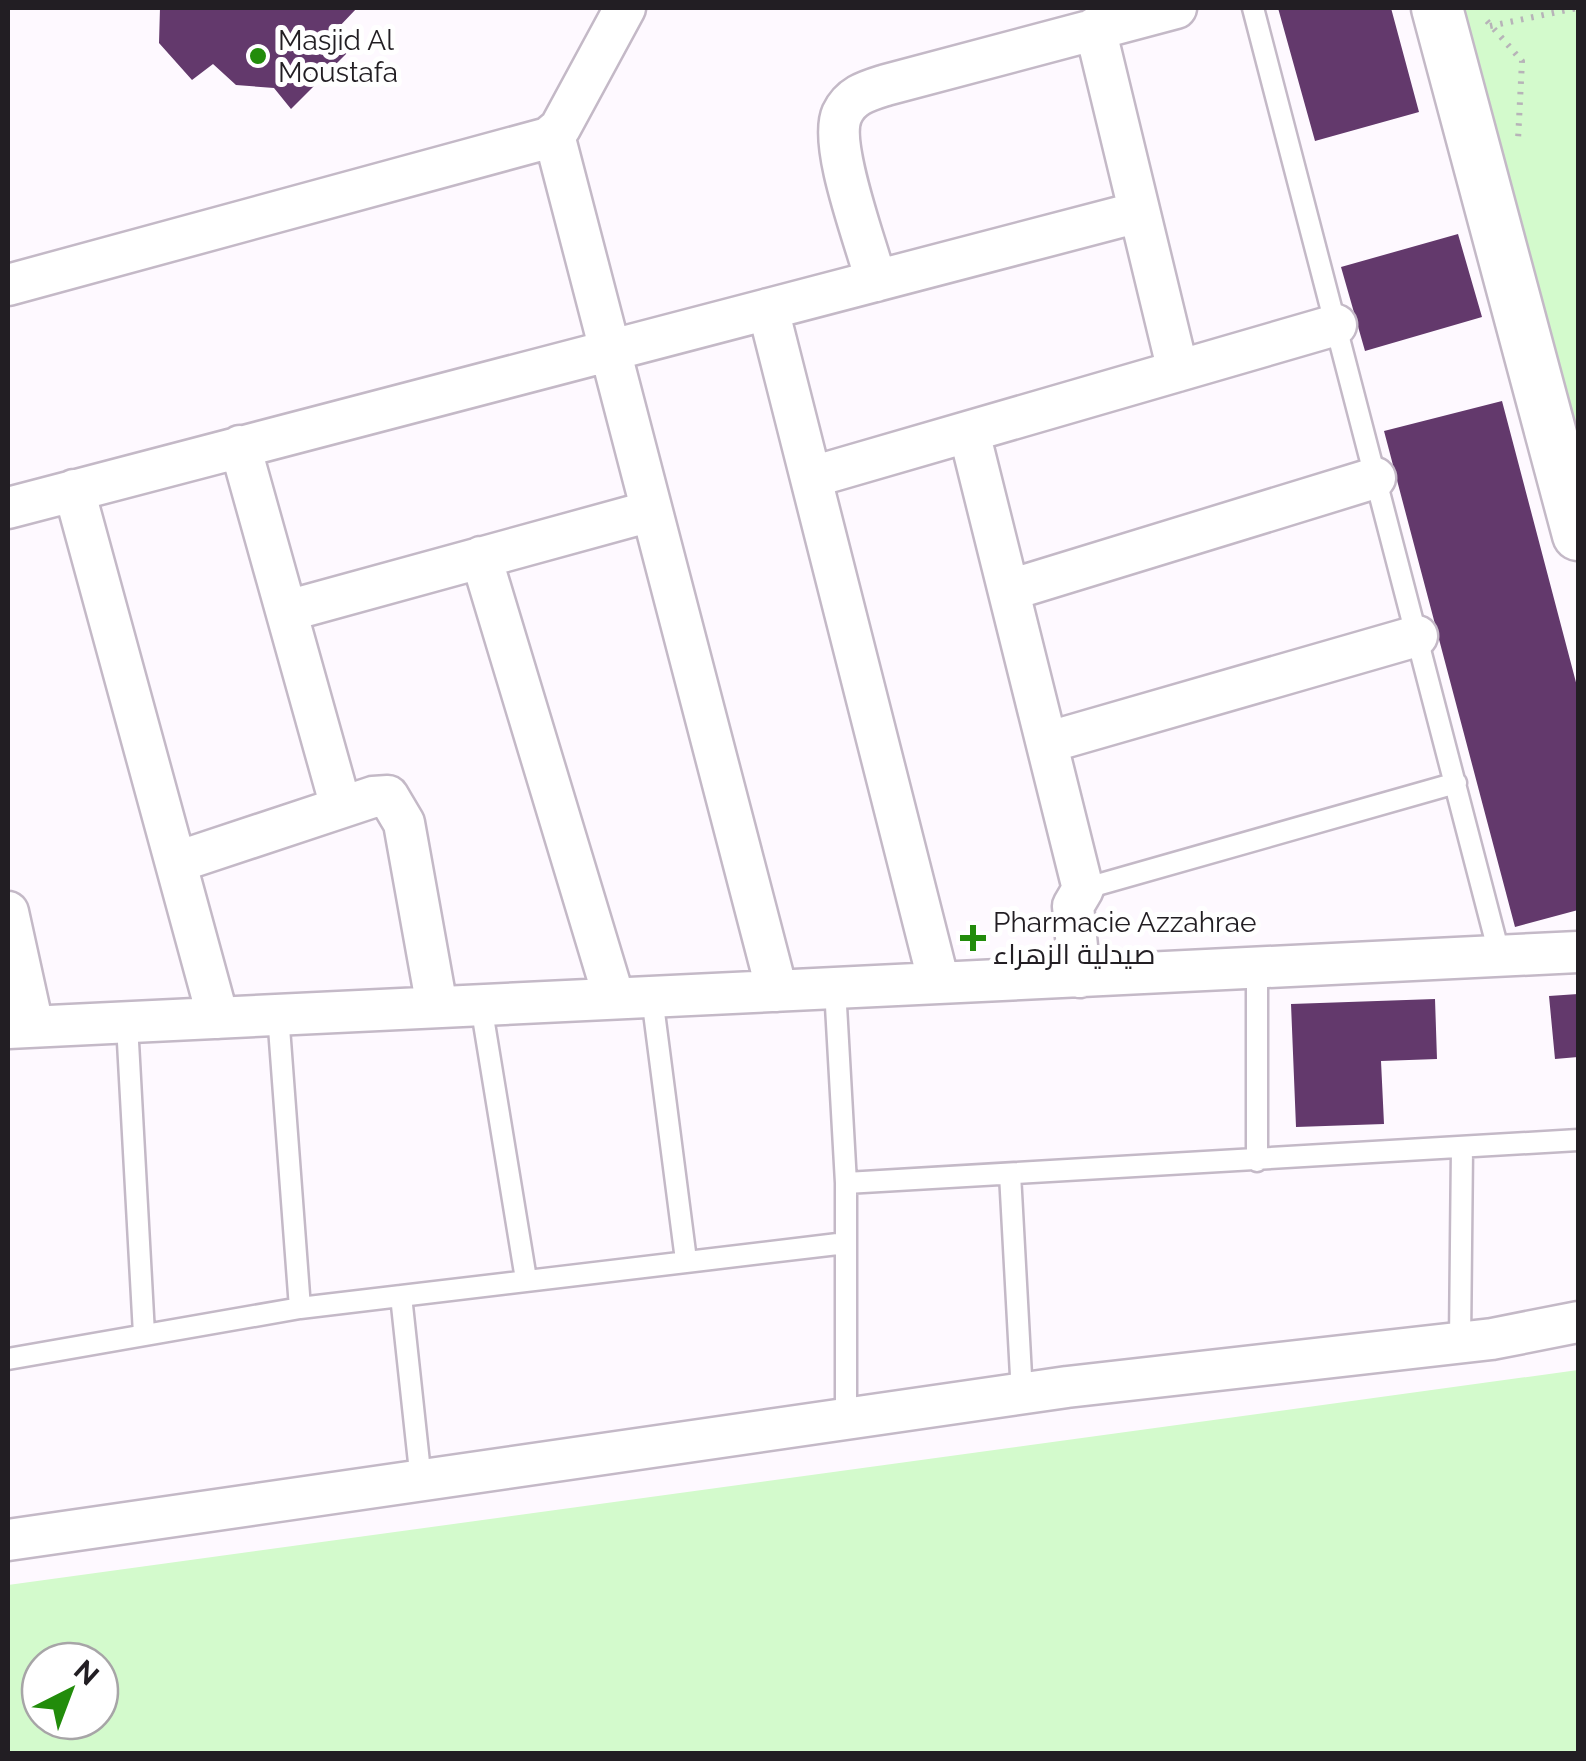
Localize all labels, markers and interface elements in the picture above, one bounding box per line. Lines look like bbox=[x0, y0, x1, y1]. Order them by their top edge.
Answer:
place label: Masjid Al Moustafa bbox=[278, 24, 398, 89]
marker: Masjid Al Moustafa bbox=[247, 45, 269, 67]
place label: Pharmacie Azzahrae صيدلية الزهراء bbox=[993, 906, 1257, 971]
marker: Pharmacie Azzahrae صيدلية الزهراء bbox=[962, 927, 984, 949]
north arrow bbox=[20, 1641, 120, 1741]
text: N bbox=[67, 1653, 105, 1692]

